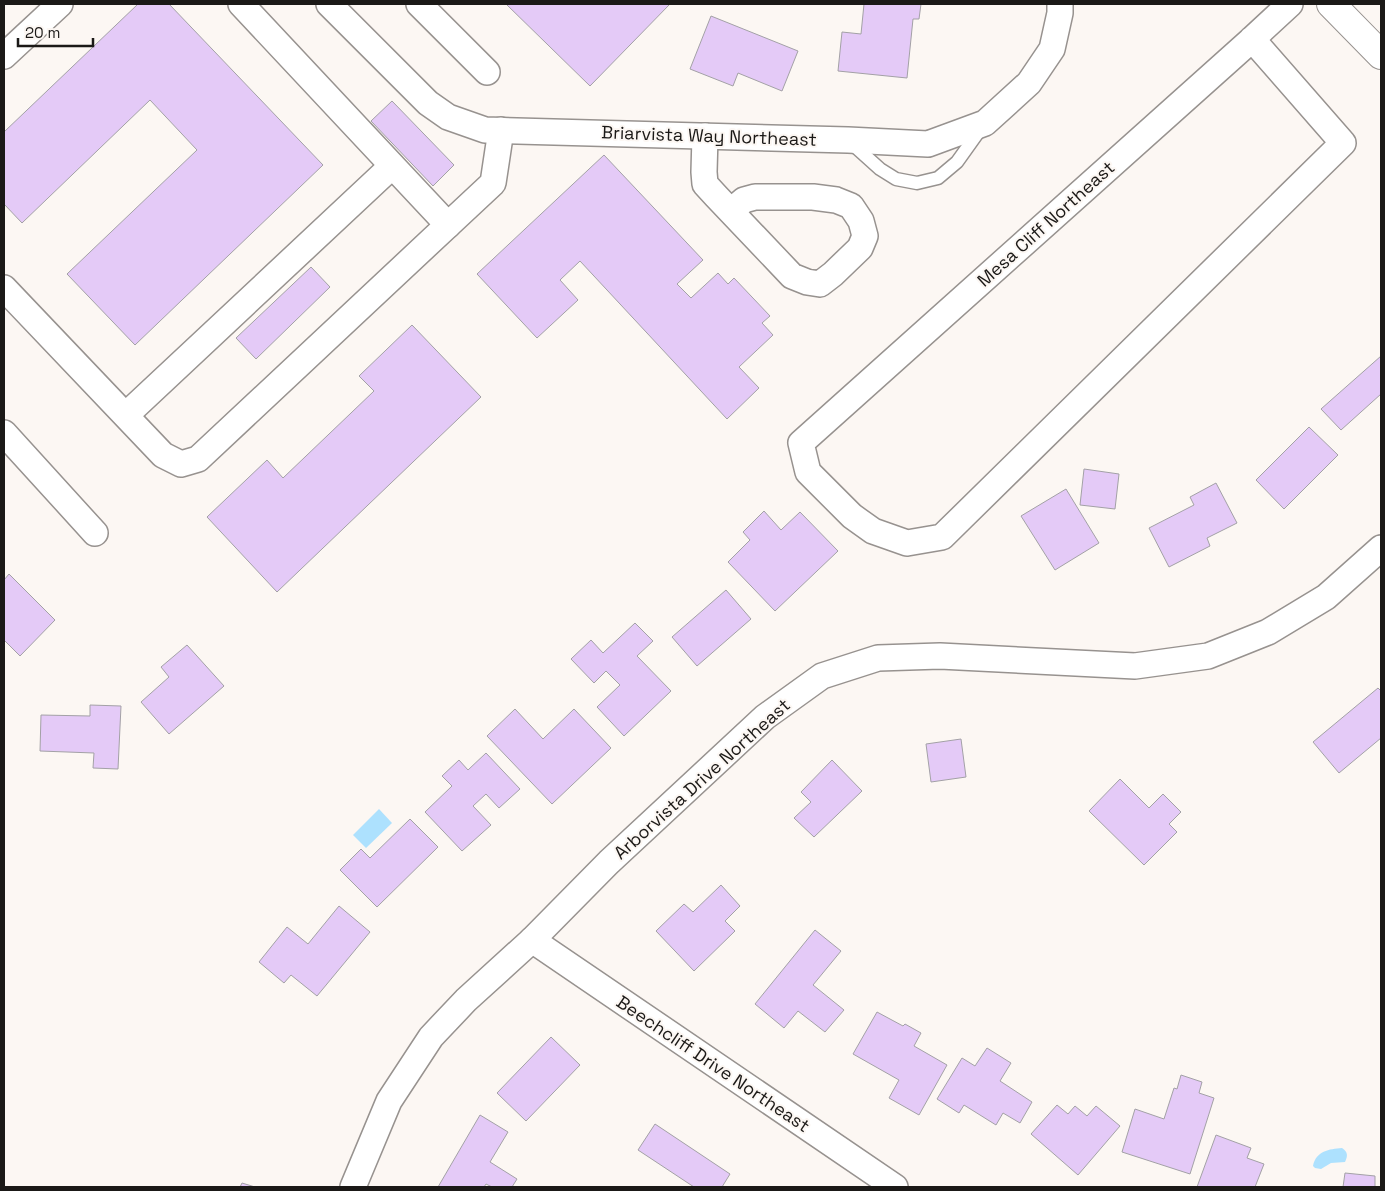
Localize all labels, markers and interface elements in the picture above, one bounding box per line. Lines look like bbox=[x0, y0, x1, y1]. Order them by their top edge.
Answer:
scale bar bbox=[18, 15, 92, 47]
text: 20 m bbox=[25, 23, 60, 42]
street label: Briarvista Way Northeast bbox=[601, 120, 817, 151]
street label: Mesa Cliff Northeast bbox=[972, 156, 1119, 291]
street label: Arborvista Drive Northeast bbox=[609, 693, 795, 864]
street label: Beechcliff Drive Northeast bbox=[612, 990, 814, 1137]

